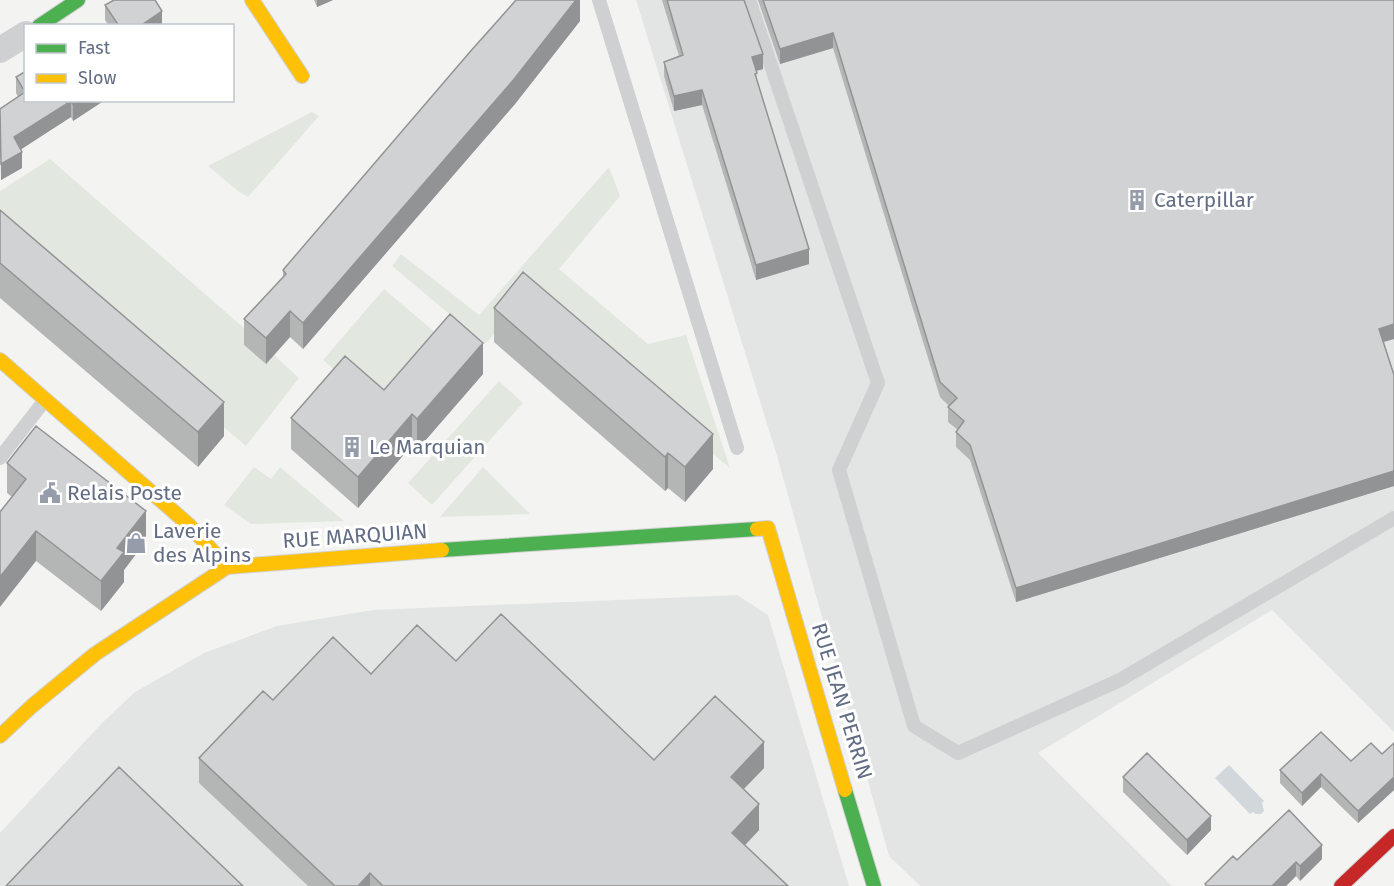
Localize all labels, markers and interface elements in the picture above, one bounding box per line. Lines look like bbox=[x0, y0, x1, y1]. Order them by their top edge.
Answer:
legend bbox=[24, 24, 234, 102]
text: Fast bbox=[78, 37, 111, 59]
text: Slow bbox=[78, 67, 117, 89]
place label: Caterpillar bbox=[1154, 187, 1254, 213]
building icon: Caterpillar bbox=[1125, 188, 1149, 212]
place label: Le Marquian bbox=[369, 434, 486, 460]
building icon: Le Marquian bbox=[340, 435, 364, 459]
place label: Relais Poste bbox=[67, 480, 182, 506]
public building icon: Relais Poste bbox=[38, 481, 62, 505]
place label: Laverie des Alpins bbox=[153, 518, 251, 568]
street label: RUE MARQUIAN bbox=[282, 518, 428, 554]
shop icon: Laverie des Alpins bbox=[124, 531, 148, 555]
street label: RUE JEAN PERRIN bbox=[806, 620, 878, 782]

